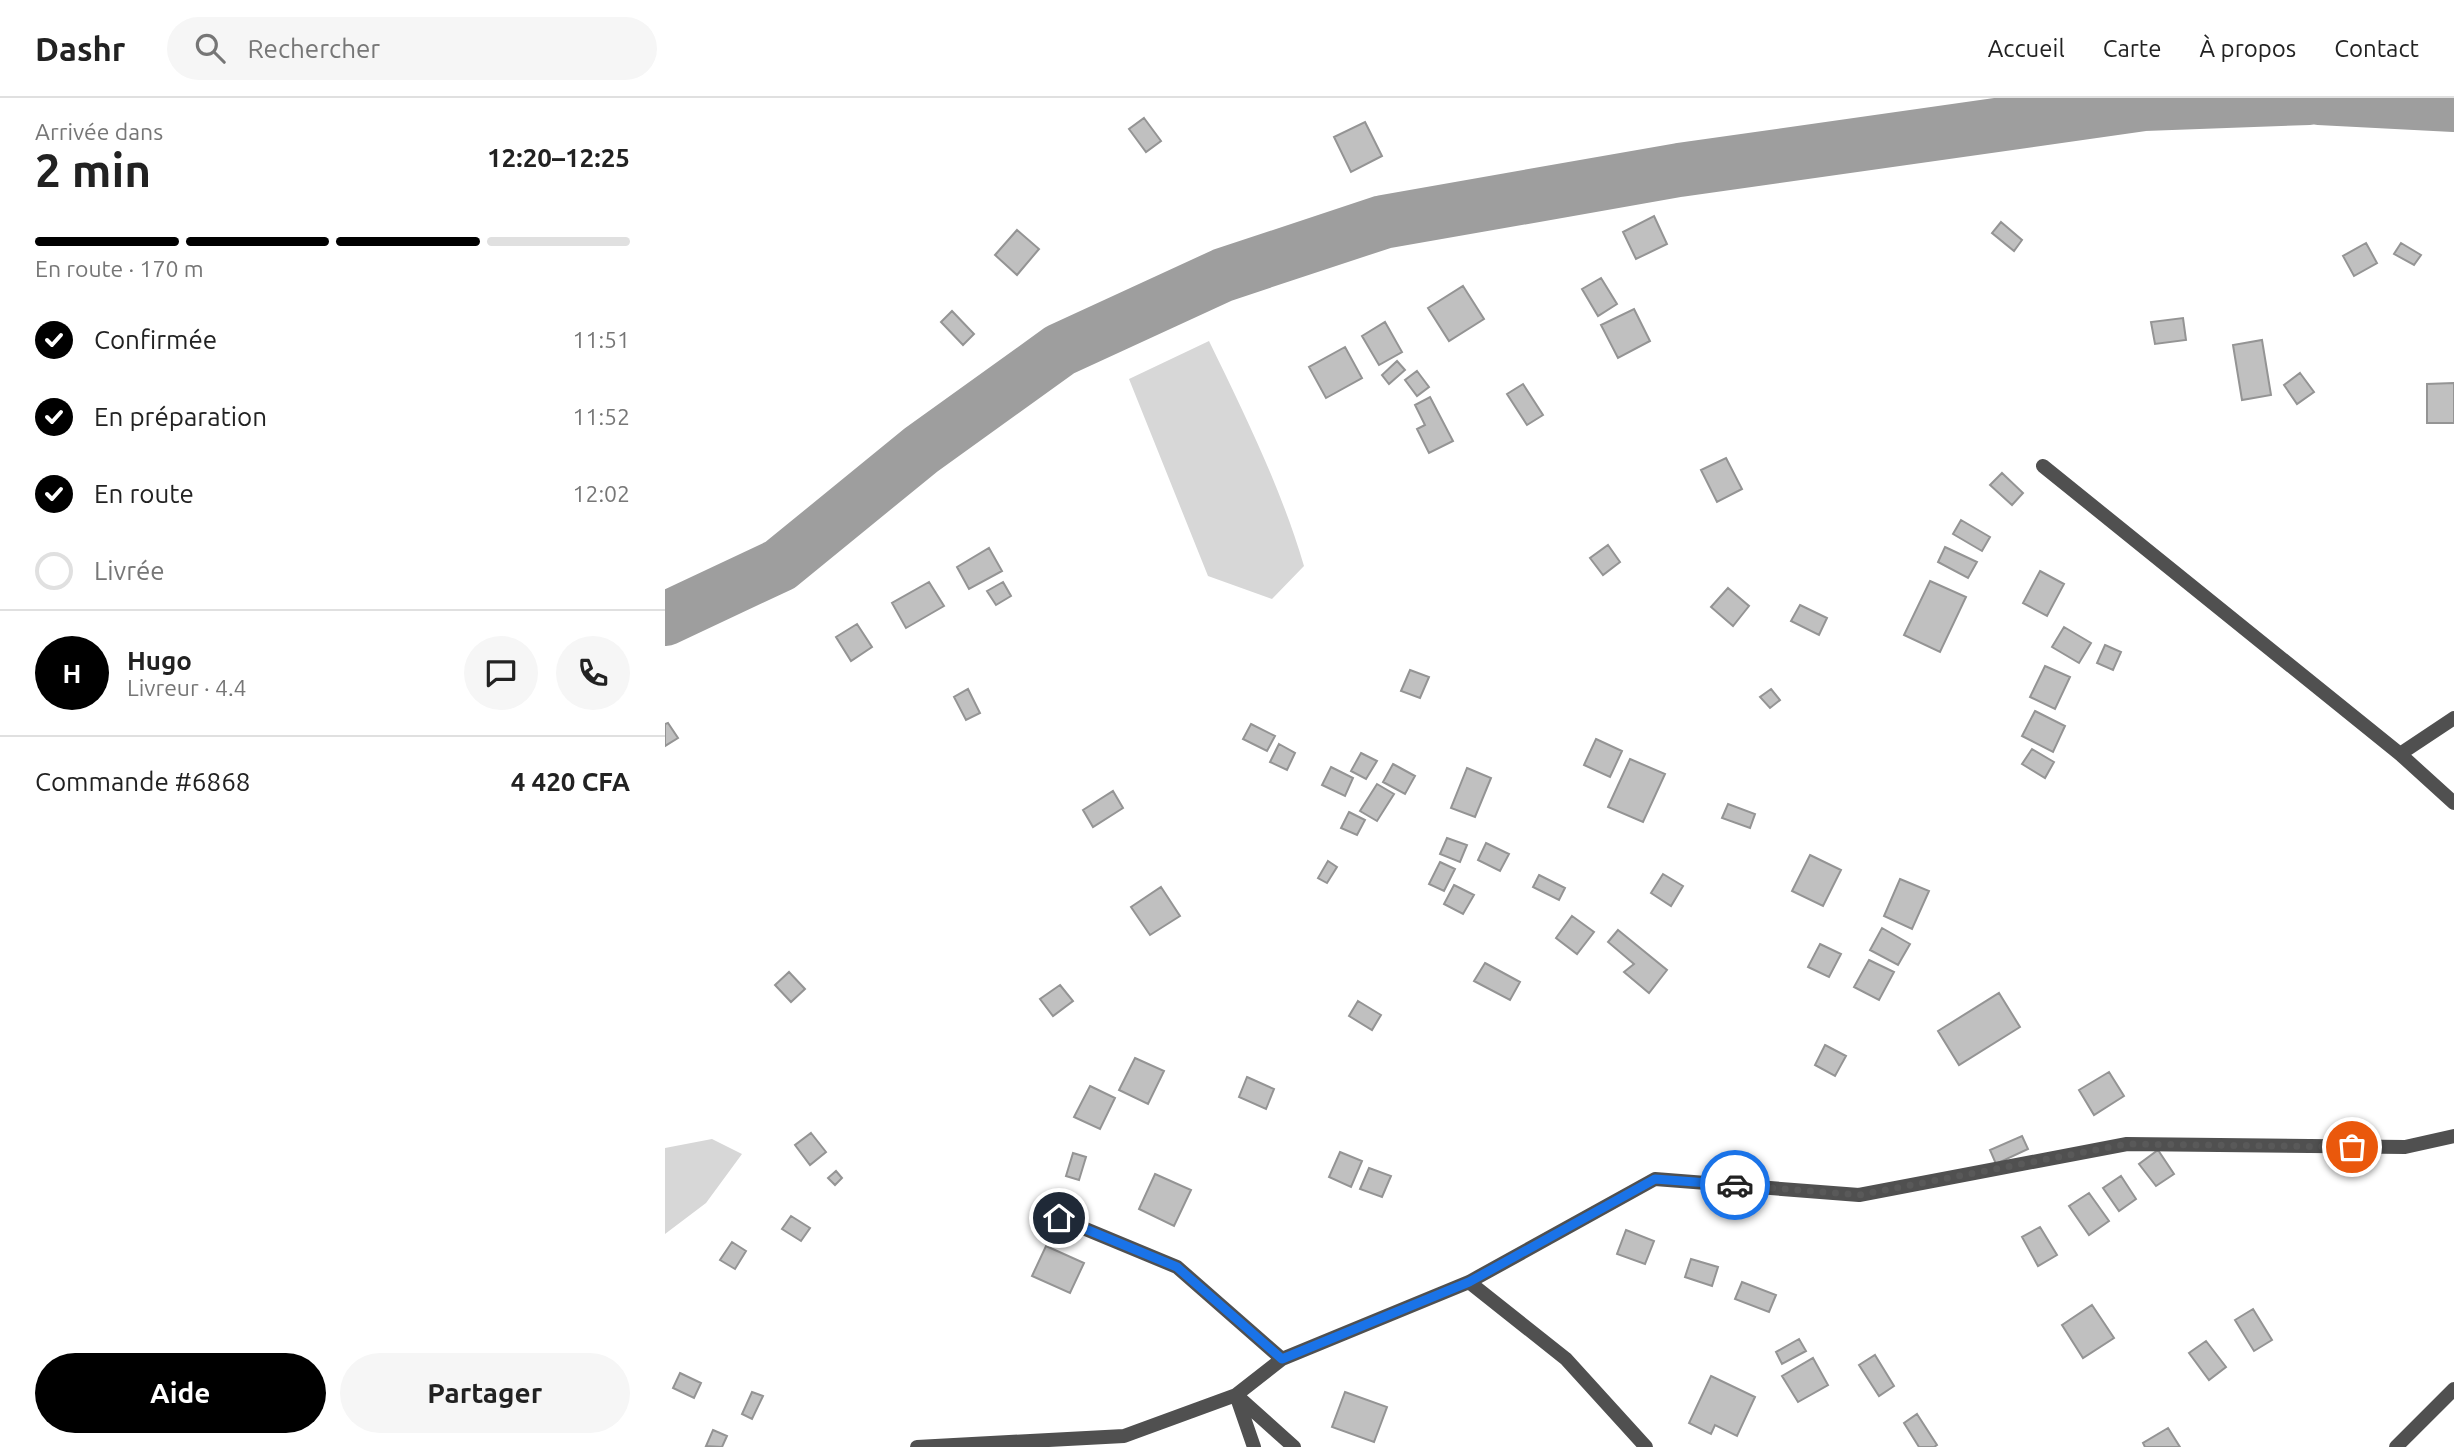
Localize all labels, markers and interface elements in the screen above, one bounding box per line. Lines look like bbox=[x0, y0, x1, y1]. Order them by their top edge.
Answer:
search box bbox=[167, 17, 657, 80]
icon: search bbox=[191, 29, 229, 67]
text: Dashr bbox=[35, 30, 125, 67]
text: Rechercher bbox=[247, 34, 380, 63]
text: Accueil bbox=[1988, 35, 2065, 62]
text: Carte bbox=[2103, 35, 2162, 62]
text: À propos bbox=[2200, 35, 2296, 62]
text: Contact bbox=[2334, 35, 2419, 62]
text: Arrivée dans bbox=[35, 119, 163, 144]
text: 12:20–12:25 bbox=[487, 143, 630, 172]
text: 2 min bbox=[35, 144, 151, 196]
text: En route · 170 m bbox=[35, 256, 204, 281]
icon: check bbox=[35, 321, 73, 359]
text: Confirmée bbox=[94, 325, 217, 354]
text: 11:51 bbox=[572, 327, 630, 352]
icon: check bbox=[35, 398, 73, 436]
text: En préparation bbox=[94, 402, 267, 431]
text: 11:52 bbox=[572, 404, 630, 429]
icon: check bbox=[35, 475, 73, 513]
text: En route bbox=[94, 479, 194, 508]
text: 12:02 bbox=[572, 481, 630, 506]
text: Livrée bbox=[94, 556, 165, 585]
button: chat bbox=[464, 636, 538, 710]
button: phone bbox=[556, 636, 630, 710]
text: Hugo bbox=[127, 646, 192, 675]
text: H bbox=[63, 659, 81, 688]
text: Livreur · 4.4 bbox=[127, 675, 247, 700]
text: Commande #6868 bbox=[35, 767, 251, 796]
text: 4 420 CFA bbox=[511, 767, 630, 796]
pin bbox=[2322, 1117, 2382, 1177]
icon: bag bbox=[2333, 1128, 2371, 1166]
courier bbox=[1700, 1150, 1770, 1220]
icon: car bbox=[1716, 1166, 1754, 1204]
pin bbox=[1029, 1188, 1089, 1248]
icon: home bbox=[1040, 1199, 1078, 1237]
button: Aide bbox=[35, 1353, 326, 1433]
button: Partager bbox=[340, 1353, 630, 1433]

